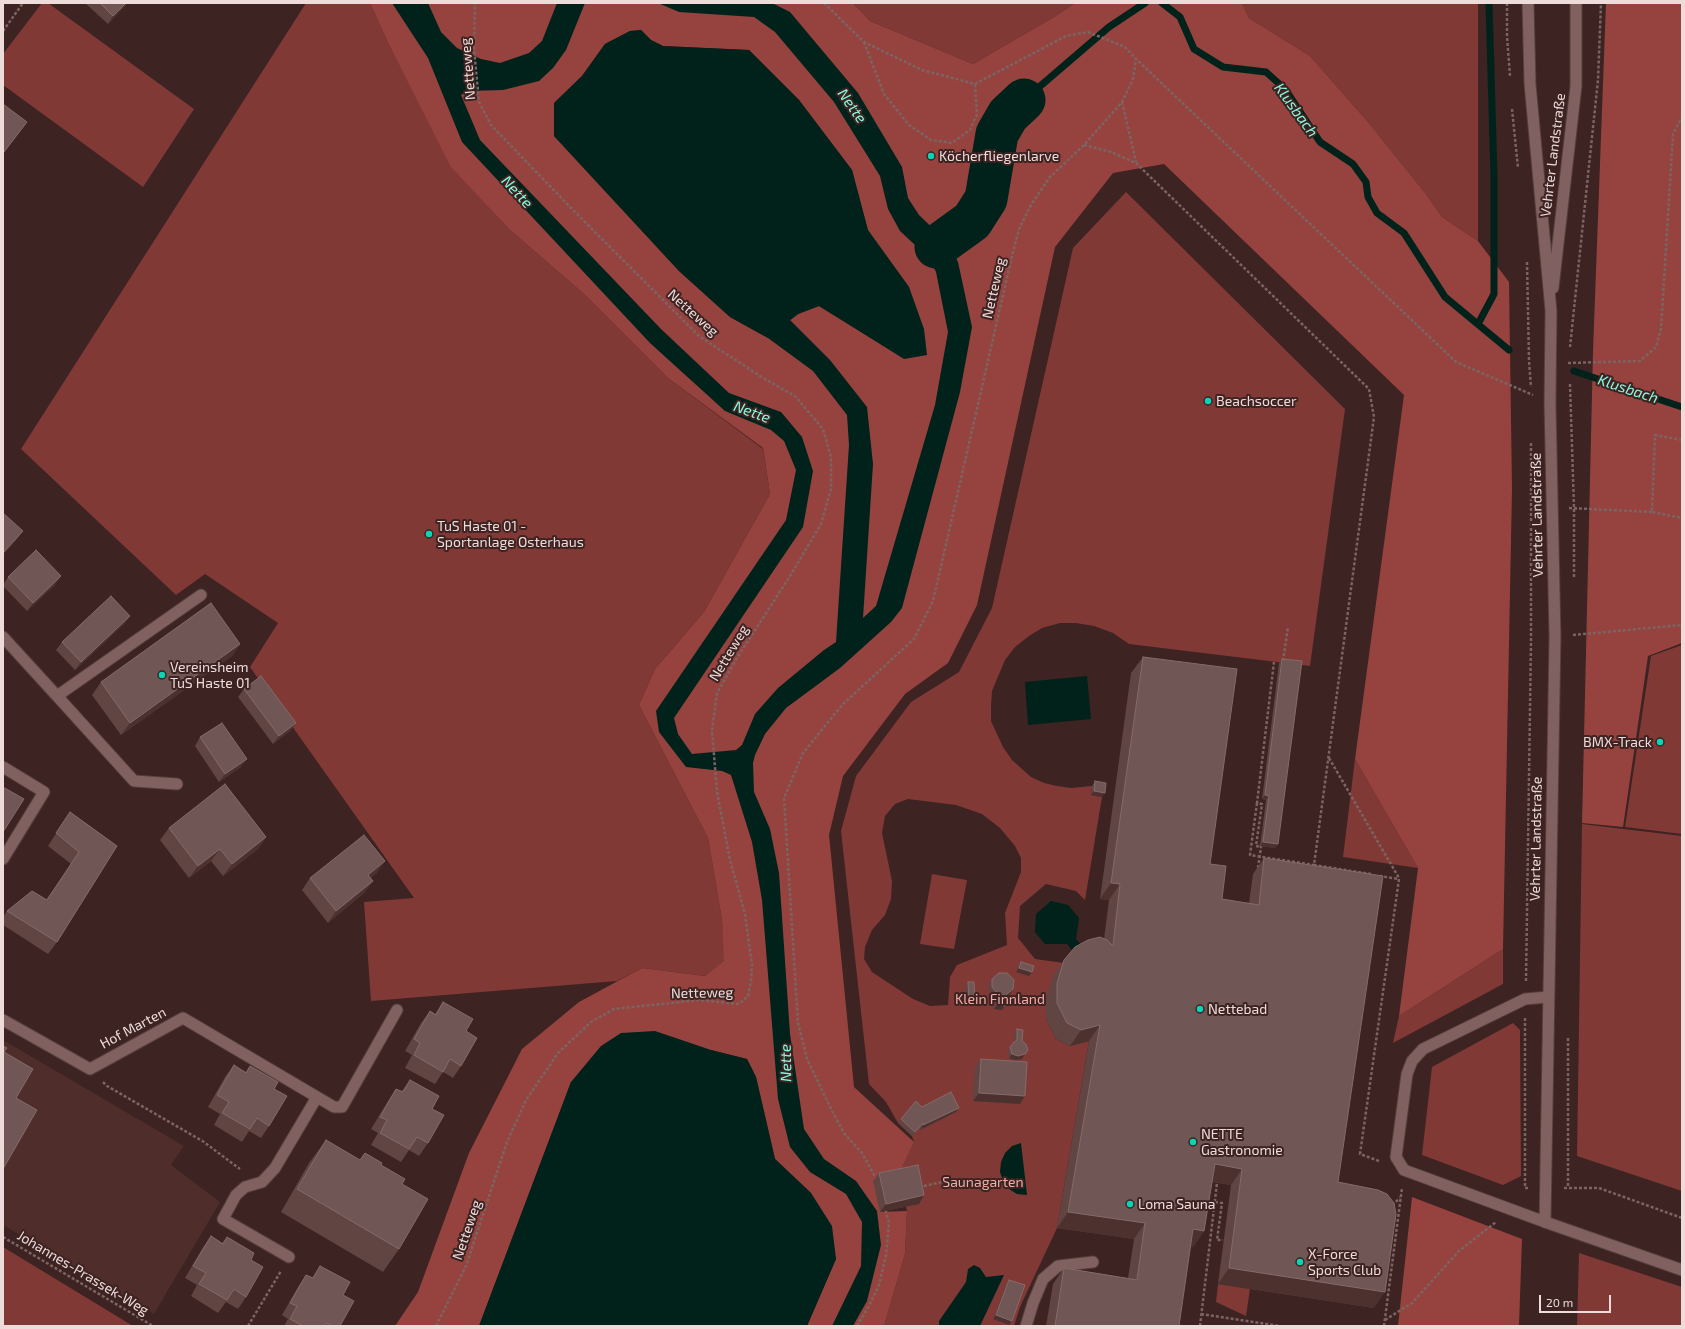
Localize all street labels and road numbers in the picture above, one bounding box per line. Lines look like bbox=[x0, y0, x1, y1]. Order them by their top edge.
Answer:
street label: Netteweg bbox=[457, 37, 479, 101]
street label: Vehrter Landstraße bbox=[1537, 92, 1569, 218]
street label: Netteweg bbox=[979, 256, 1009, 320]
street label: Netteweg bbox=[664, 286, 722, 340]
street label: Vehrter Landstraße bbox=[1528, 453, 1546, 577]
street label: Netteweg bbox=[706, 622, 752, 684]
street label: Vehrter Landstraße bbox=[1527, 777, 1545, 901]
street label: Netteweg bbox=[671, 984, 733, 1002]
street label: Hof Marten bbox=[97, 1004, 169, 1052]
street label: Netteweg bbox=[449, 1198, 485, 1262]
street label: Johannes-Prassek-Weg bbox=[14, 1227, 152, 1319]

